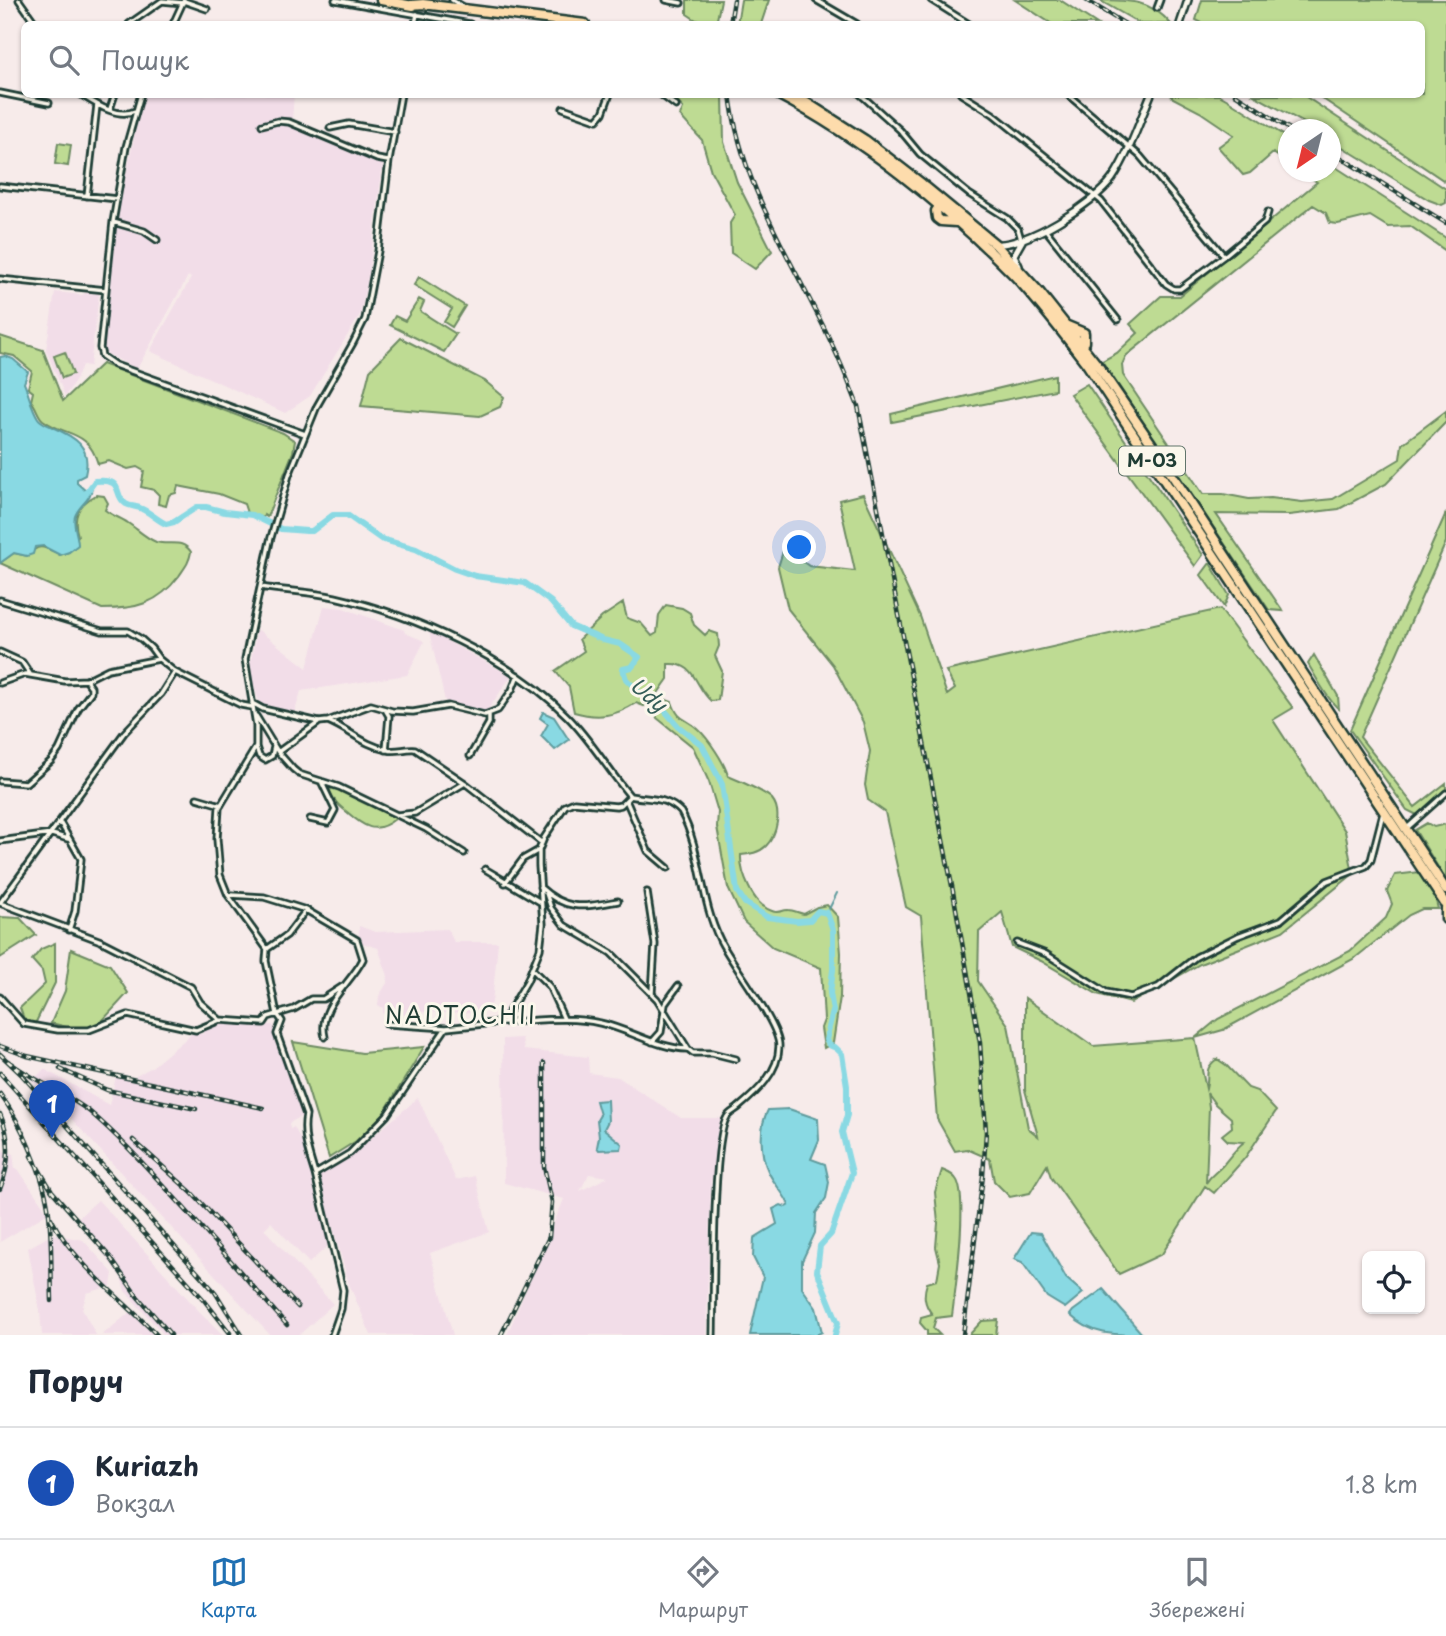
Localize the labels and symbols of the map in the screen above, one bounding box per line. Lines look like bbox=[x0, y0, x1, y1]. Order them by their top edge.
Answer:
north arrow bbox=[1278, 119, 1341, 182]
road number: М-03 bbox=[1119, 447, 1185, 476]
your location bbox=[782, 530, 816, 564]
water label: Udy bbox=[624, 668, 676, 720]
district label: NADTOCHII bbox=[385, 997, 537, 1032]
pin: 1 bbox=[29, 1080, 75, 1138]

